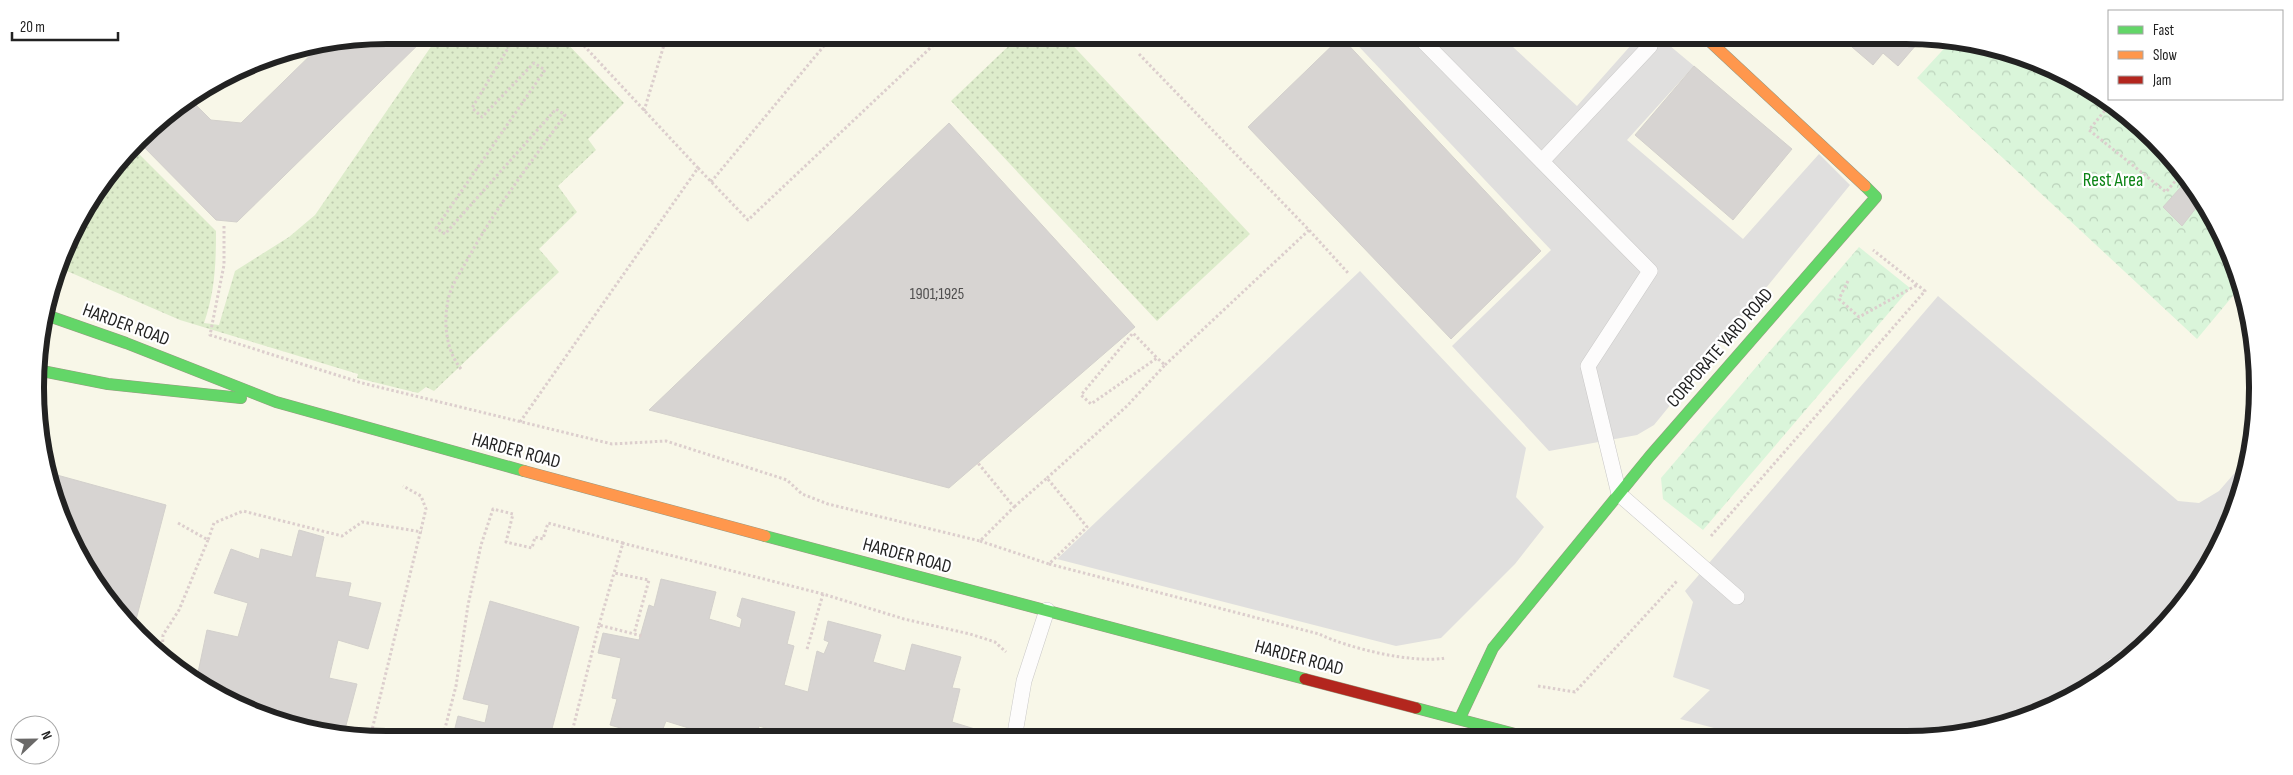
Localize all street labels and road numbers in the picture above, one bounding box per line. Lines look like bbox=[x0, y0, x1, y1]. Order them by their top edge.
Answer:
street label: CORPORATE YARD ROAD bbox=[1662, 283, 1778, 413]
street label: HARDER ROAD bbox=[79, 299, 173, 351]
street label: HARDER ROAD bbox=[469, 428, 563, 474]
street label: HARDER ROAD bbox=[860, 533, 954, 579]
street label: HARDER ROAD bbox=[1252, 635, 1346, 681]

